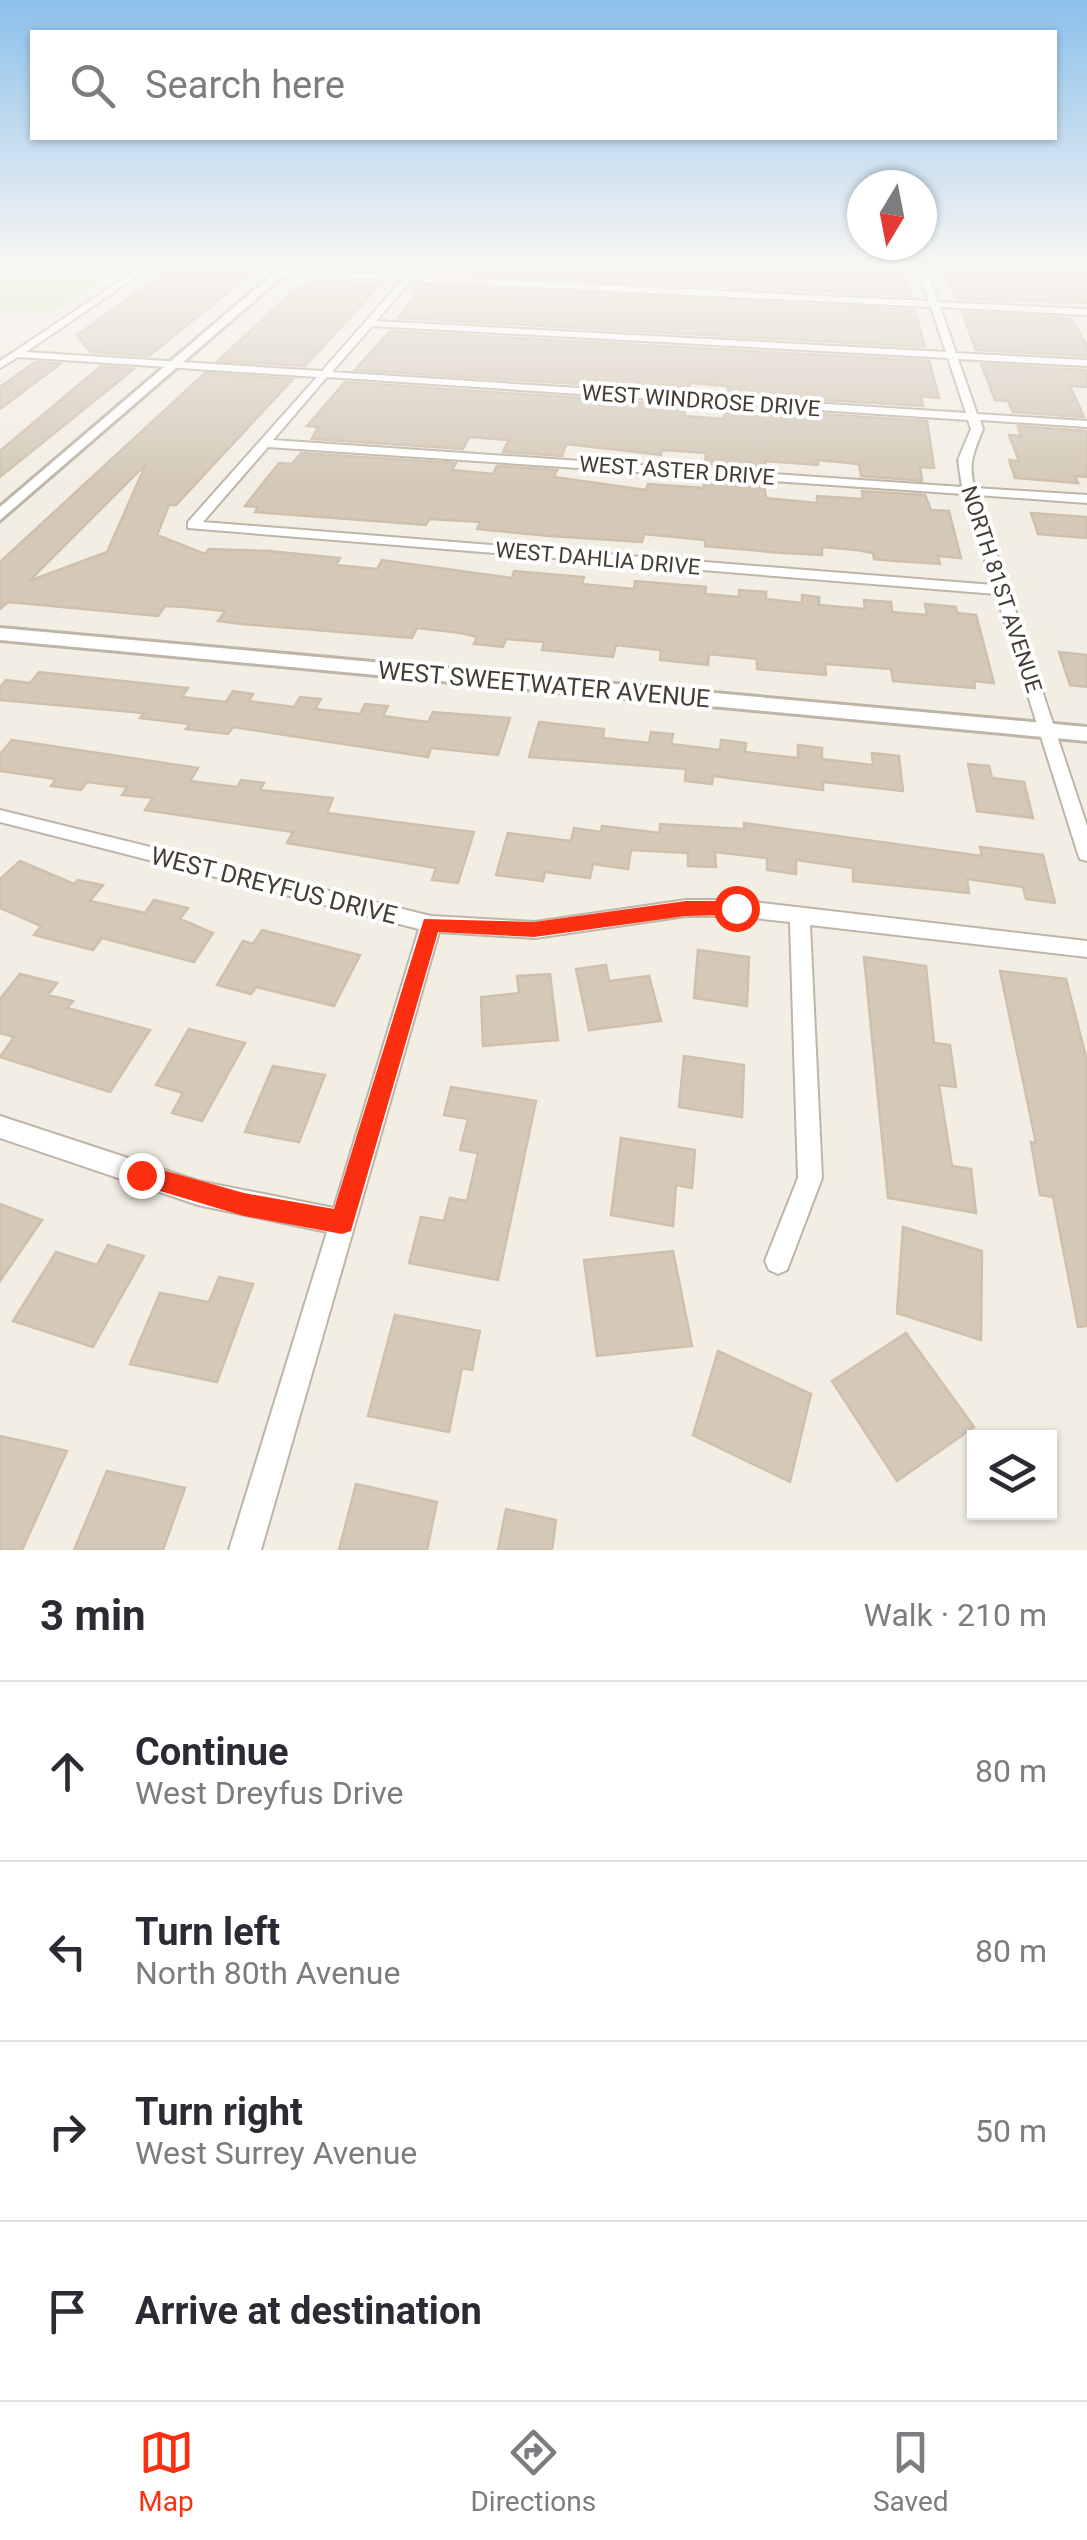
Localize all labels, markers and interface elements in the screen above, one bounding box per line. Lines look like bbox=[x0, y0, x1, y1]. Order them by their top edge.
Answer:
search box bbox=[30, 30, 1057, 140]
icon: search bbox=[65, 58, 120, 113]
text: Search here bbox=[145, 63, 345, 107]
north arrow bbox=[847, 170, 937, 260]
street label: WEST WINDROSE DRIVE bbox=[581, 380, 821, 421]
street label: WEST ASTER DRIVE bbox=[578, 451, 775, 490]
street label: NORTH 81ST AVENUE bbox=[956, 483, 1047, 696]
street label: WEST DAHLIA DRIVE bbox=[494, 537, 702, 580]
street label: WEST SWEETWATER AVENUE bbox=[377, 656, 711, 713]
street label: WEST DREYFUS DRIVE bbox=[148, 841, 400, 930]
route start bbox=[714, 886, 760, 932]
route end bbox=[119, 1153, 165, 1199]
map controls bbox=[967, 1430, 1057, 1520]
button: layers bbox=[967, 1430, 1057, 1520]
text: 3 min bbox=[40, 1591, 146, 1640]
text: Walk · 210 m bbox=[864, 1596, 1047, 1634]
text: Continue bbox=[135, 1730, 289, 1774]
icon: ahead bbox=[40, 1744, 95, 1799]
text: 80 m bbox=[975, 1752, 1047, 1790]
text: West Dreyfus Drive bbox=[135, 1774, 404, 1812]
text: Turn left bbox=[135, 1910, 280, 1954]
icon: left bbox=[40, 1924, 95, 1979]
text: 80 m bbox=[975, 1932, 1047, 1970]
text: North 80th Avenue bbox=[135, 1954, 400, 1992]
text: Turn right bbox=[135, 2090, 303, 2134]
icon: right bbox=[40, 2104, 95, 2159]
text: 50 m bbox=[975, 2112, 1047, 2150]
text: West Surrey Avenue bbox=[135, 2134, 417, 2172]
icon: arrive bbox=[40, 2284, 95, 2339]
text: Arrive at destination bbox=[135, 2289, 482, 2333]
tab: Map bbox=[138, 2425, 194, 2518]
tab: Directions bbox=[470, 2425, 596, 2518]
tab: Saved bbox=[873, 2425, 949, 2518]

